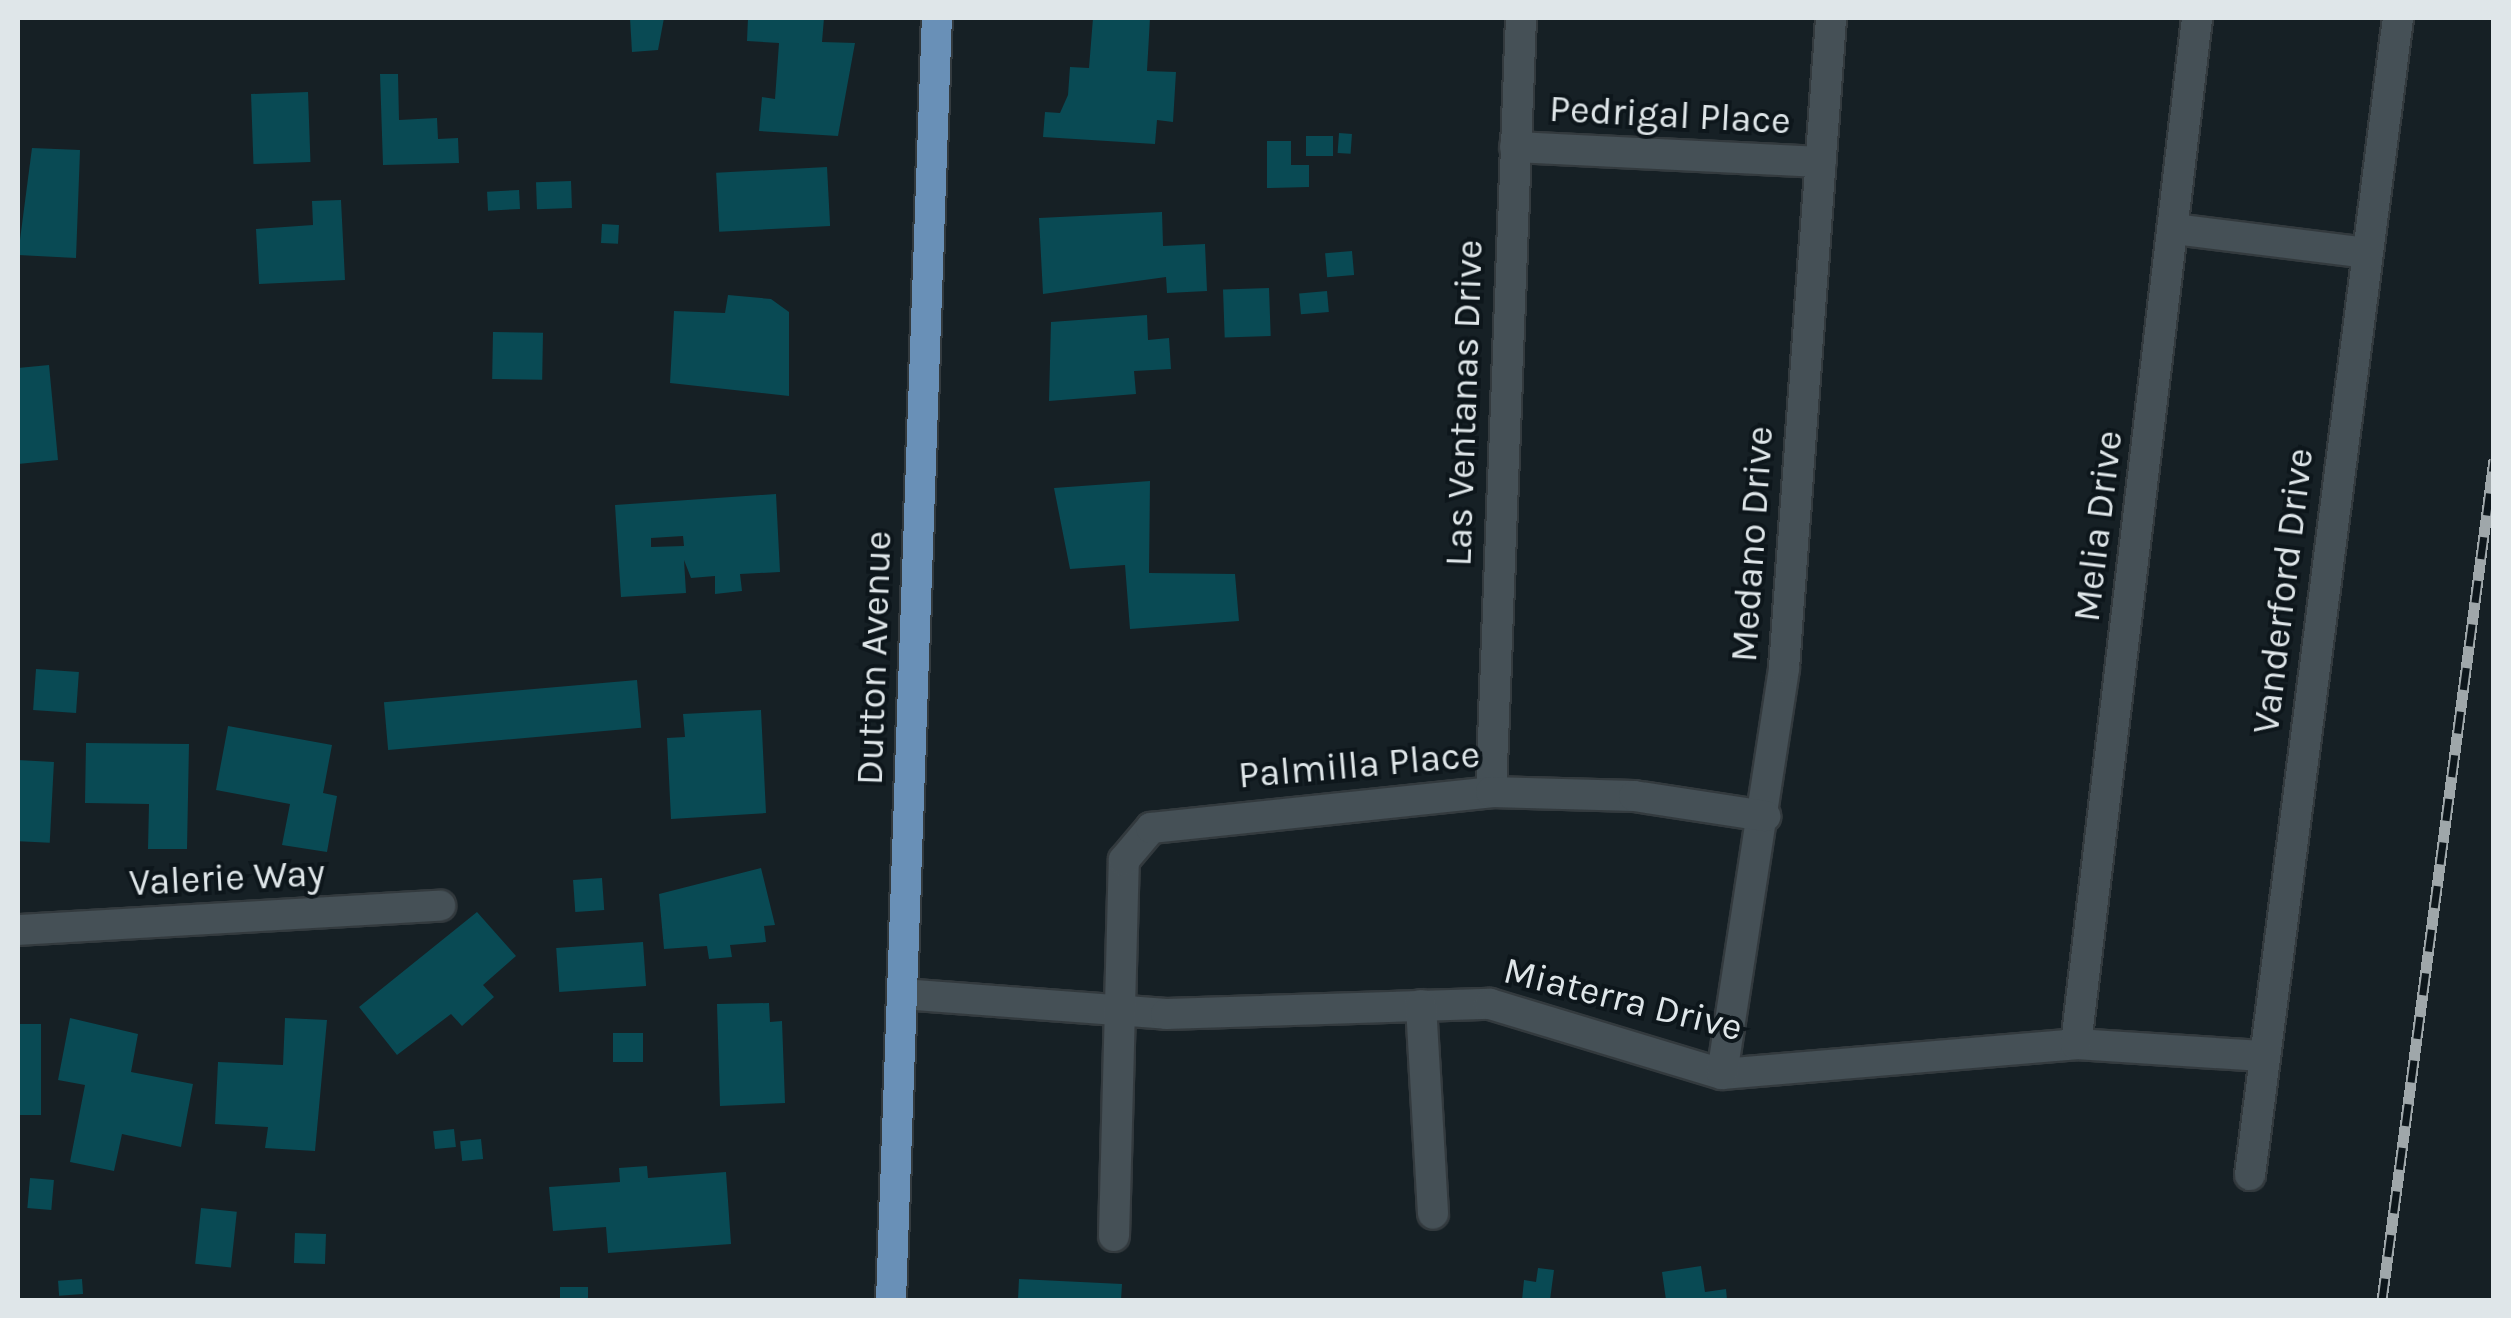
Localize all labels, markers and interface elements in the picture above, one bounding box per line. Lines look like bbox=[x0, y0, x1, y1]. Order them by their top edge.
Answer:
street label: Pedrigal Place bbox=[1548, 86, 1792, 144]
street label: Las Ventanas Drive bbox=[1436, 239, 1492, 567]
street label: Medano Drive bbox=[1721, 424, 1783, 664]
street label: Melia Drive bbox=[2064, 428, 2132, 624]
street label: Vanderford Drive bbox=[2243, 446, 2323, 736]
street label: Dutton Avenue bbox=[847, 530, 901, 786]
street label: Palmilla Place bbox=[1236, 732, 1482, 798]
street label: Valerie Way bbox=[128, 850, 326, 906]
street label: Miaterra Drive bbox=[1499, 947, 1747, 1051]

